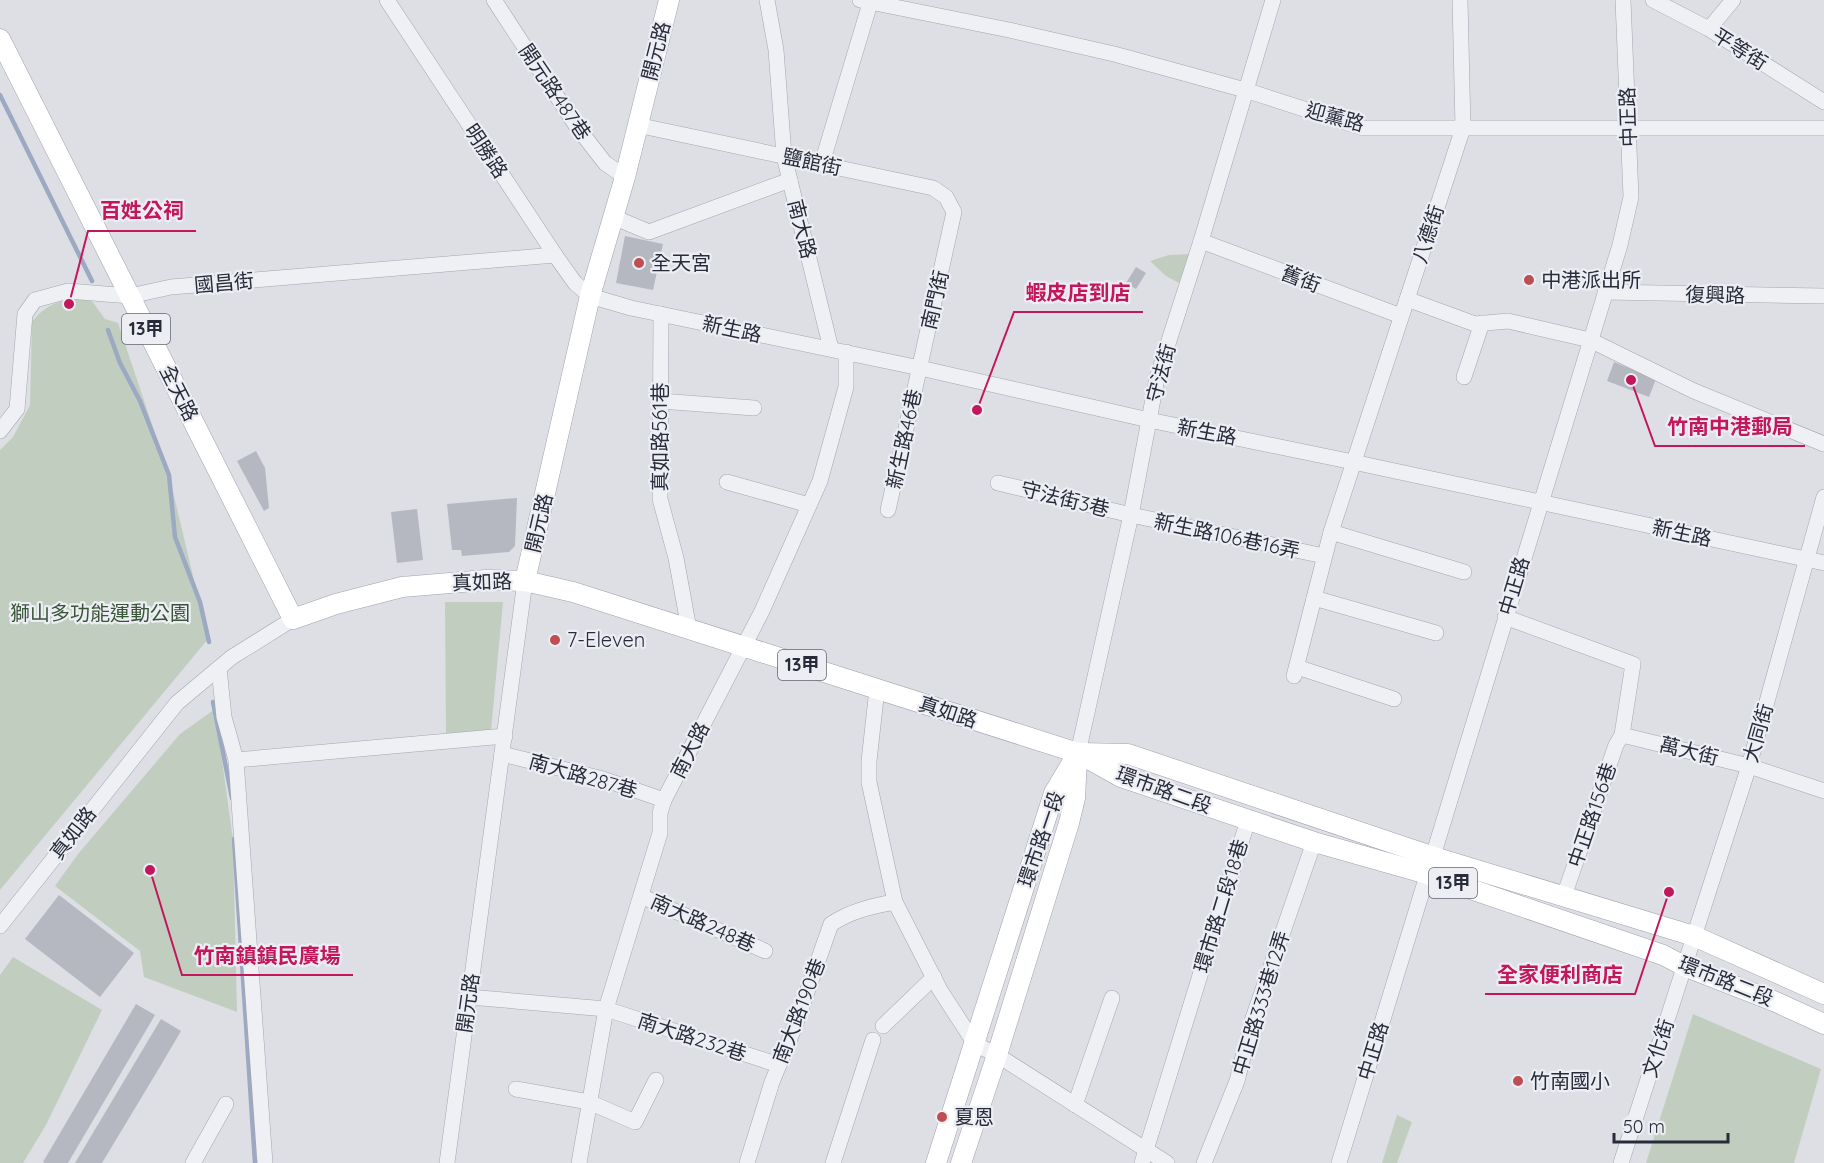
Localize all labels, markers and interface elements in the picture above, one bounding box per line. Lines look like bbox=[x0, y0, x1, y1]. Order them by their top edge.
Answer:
street label: 開元路 bbox=[636, 19, 675, 83]
street label: 平等街 bbox=[1708, 22, 1772, 75]
street label: 開元路487巷 bbox=[514, 39, 597, 145]
street label: 中正路 bbox=[1614, 87, 1641, 147]
street label: 迎薰路 bbox=[1303, 97, 1367, 136]
street label: 明勝路 bbox=[459, 119, 514, 183]
street label: 鹽館街 bbox=[780, 143, 844, 180]
callout: 百姓公祠 bbox=[88, 192, 196, 231]
text: 百姓公祠 bbox=[100, 197, 184, 223]
street label: 南大路 bbox=[783, 197, 822, 261]
street label: 八德街 bbox=[1406, 201, 1449, 266]
place label: 全天宮 bbox=[651, 250, 711, 275]
marker: 全天宮 bbox=[632, 256, 646, 270]
street label: 舊街 bbox=[1278, 260, 1324, 297]
street label: 國昌街 bbox=[193, 267, 255, 298]
place label: 中港派出所 bbox=[1541, 267, 1641, 292]
street label: 南門街 bbox=[916, 268, 953, 332]
callout: 蝦皮店到店 bbox=[1014, 273, 1143, 312]
marker: 中港派出所 bbox=[1522, 273, 1536, 287]
text: 蝦皮店到店 bbox=[1026, 279, 1131, 305]
street label: 復興路 bbox=[1685, 281, 1745, 308]
street label: 新生路 bbox=[700, 310, 764, 347]
road number: 13甲 bbox=[122, 314, 170, 344]
street label: 守法街 bbox=[1141, 341, 1180, 405]
street label: 全天路 bbox=[155, 360, 204, 425]
street label: 真如路561巷 bbox=[647, 383, 672, 491]
street label: 新生路46巷 bbox=[881, 387, 926, 491]
callout: 竹南中港郵局 bbox=[1655, 407, 1805, 446]
text: 竹南中港郵局 bbox=[1667, 413, 1793, 439]
street label: 新生路 bbox=[1175, 414, 1239, 450]
street label: 守法街3巷 bbox=[1018, 475, 1112, 522]
street label: 開元路 bbox=[520, 491, 557, 555]
street label: 新生路106巷16弄 bbox=[1152, 508, 1302, 563]
street label: 新生路 bbox=[1650, 514, 1714, 551]
street label: 中正路 bbox=[1493, 554, 1534, 618]
street label: 真如路 bbox=[452, 568, 512, 595]
park label: 獅山多功能運動公園 bbox=[10, 600, 190, 625]
place label: 7-Eleven bbox=[567, 627, 645, 652]
marker: 7-Eleven bbox=[548, 633, 562, 647]
road number: 13甲 bbox=[778, 650, 826, 680]
street label: 真如路 bbox=[916, 690, 981, 733]
street label: 大同街 bbox=[1737, 701, 1778, 765]
street label: 南大路 bbox=[665, 717, 714, 782]
street label: 萬大街 bbox=[1657, 731, 1721, 770]
street label: 南大路287巷 bbox=[526, 748, 640, 803]
street label: 中正路156巷 bbox=[1562, 759, 1621, 870]
street label: 環市路二段 bbox=[1113, 761, 1215, 818]
street label: 環市路一段 bbox=[1012, 787, 1069, 890]
street label: 真如路 bbox=[44, 801, 101, 864]
street label: 環市路二段18巷 bbox=[1188, 836, 1253, 976]
road number: 13甲 bbox=[1429, 868, 1477, 898]
street label: 南大路248巷 bbox=[647, 888, 760, 957]
street label: 中正路333巷12弄 bbox=[1227, 928, 1294, 1078]
callout: 竹南鎮鎮民廣場 bbox=[182, 936, 353, 975]
text: 竹南鎮鎮民廣場 bbox=[194, 942, 341, 968]
street label: 環市路二段 bbox=[1675, 950, 1777, 1011]
street label: 南大路190巷 bbox=[767, 955, 830, 1067]
callout: 全家便利商店 bbox=[1485, 955, 1635, 994]
text: 全家便利商店 bbox=[1497, 961, 1623, 987]
street label: 開元路 bbox=[451, 971, 484, 1034]
street label: 南大路232巷 bbox=[635, 1007, 750, 1066]
street label: 文化街 bbox=[1636, 1015, 1679, 1080]
street label: 中正路 bbox=[1352, 1019, 1393, 1083]
place label: 竹南國小 bbox=[1530, 1068, 1610, 1093]
marker: 竹南國小 bbox=[1511, 1074, 1525, 1088]
place label: 夏恩 bbox=[954, 1104, 994, 1129]
scale bar bbox=[1614, 1106, 1728, 1144]
marker: 夏恩 bbox=[935, 1110, 949, 1124]
text: 50 m bbox=[1623, 1115, 1665, 1138]

